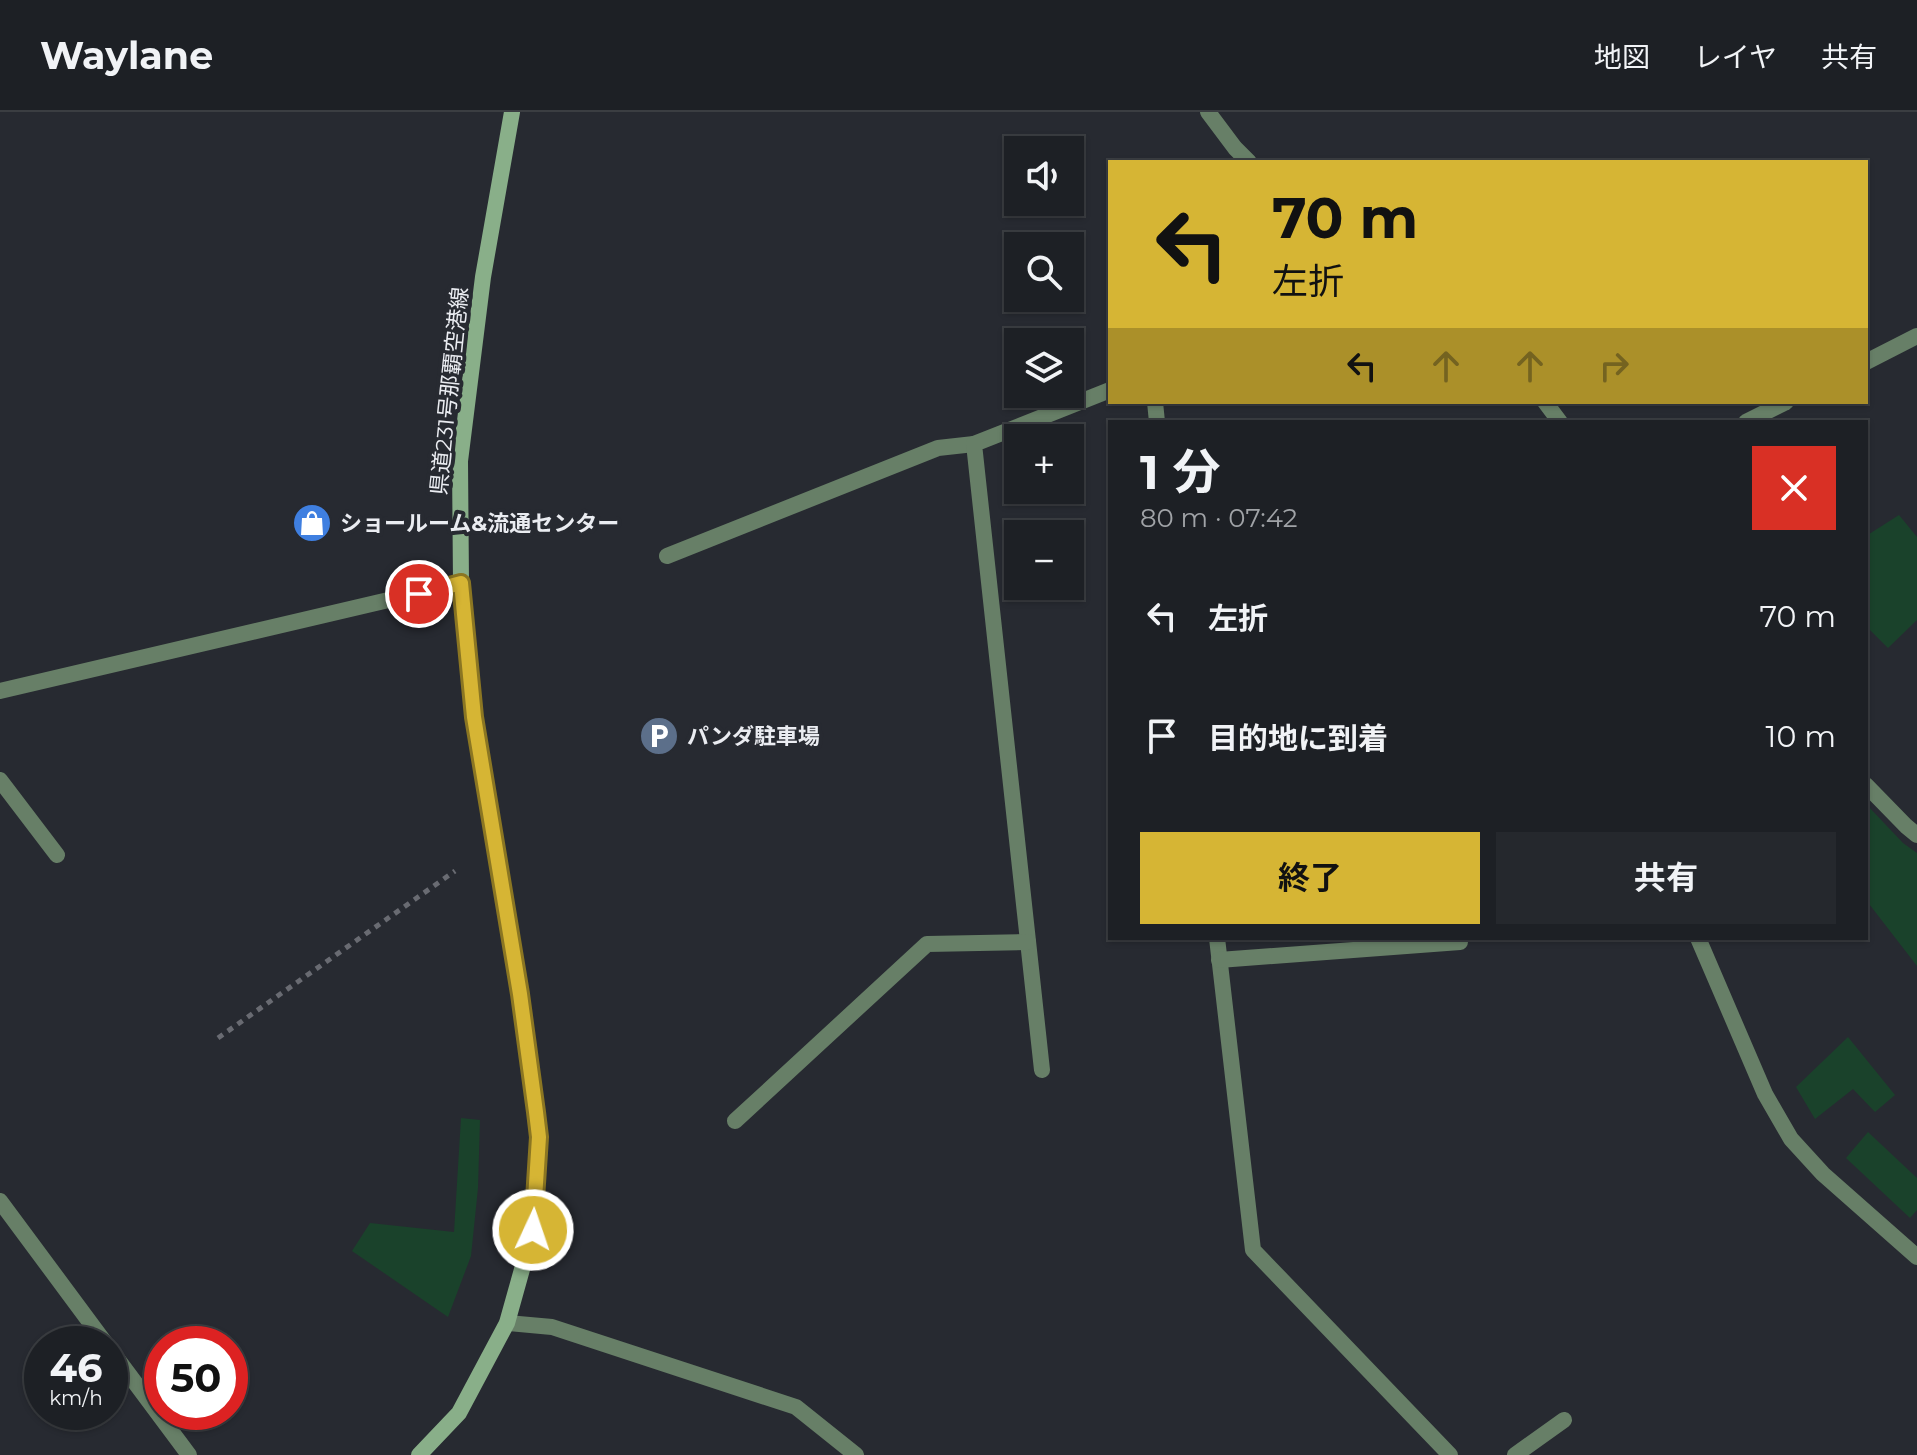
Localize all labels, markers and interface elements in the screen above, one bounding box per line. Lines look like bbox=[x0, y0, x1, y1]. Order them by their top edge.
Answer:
text: Waylane bbox=[40, 32, 213, 79]
text: 地図 bbox=[1594, 40, 1650, 74]
text: レイヤ bbox=[1694, 40, 1777, 74]
text: 共有 bbox=[1821, 40, 1877, 74]
map controls bbox=[1004, 136, 1084, 600]
button: sound bbox=[1004, 136, 1084, 216]
text: 70 m bbox=[1272, 184, 1418, 252]
icon: left bbox=[1140, 192, 1244, 296]
button: search bbox=[1004, 232, 1084, 312]
text: 左折 bbox=[1272, 259, 1344, 303]
street label: 県道231号那覇空港線 bbox=[425, 286, 474, 496]
button: layers bbox=[1004, 328, 1084, 408]
icon: left bbox=[1340, 344, 1384, 388]
icon: ahead bbox=[1424, 344, 1468, 388]
icon: ahead bbox=[1508, 344, 1552, 388]
icon: right bbox=[1592, 344, 1636, 388]
button: + bbox=[1004, 424, 1084, 504]
text: 1 分 bbox=[1140, 443, 1220, 501]
button: close bbox=[1752, 446, 1836, 530]
shop icon: ショールーム&流通センター bbox=[291, 502, 333, 544]
text: 80 m · 07:42 bbox=[1140, 502, 1298, 534]
place label: ショールーム&流通センター bbox=[340, 510, 619, 537]
button: − bbox=[1004, 520, 1084, 600]
pin bbox=[385, 560, 453, 628]
icon: arrive bbox=[397, 572, 441, 616]
icon: left bbox=[1140, 594, 1184, 638]
text: 70 m bbox=[1759, 598, 1836, 635]
text: 左折 bbox=[1208, 600, 1268, 637]
icon: arrive bbox=[1140, 714, 1184, 758]
parking icon: パンダ駐車場 bbox=[638, 715, 680, 757]
text: 10 m bbox=[1766, 718, 1836, 755]
text: 目的地に到着 bbox=[1208, 720, 1388, 757]
place label: パンダ駐車場 bbox=[687, 723, 820, 750]
button: 終了 bbox=[1140, 832, 1480, 924]
button: 共有 bbox=[1496, 832, 1836, 924]
position arrow bbox=[491, 1188, 575, 1272]
speed limit sign: 50 bbox=[144, 1326, 248, 1430]
text: 46 bbox=[49, 1343, 103, 1392]
text: km/h bbox=[49, 1386, 103, 1410]

